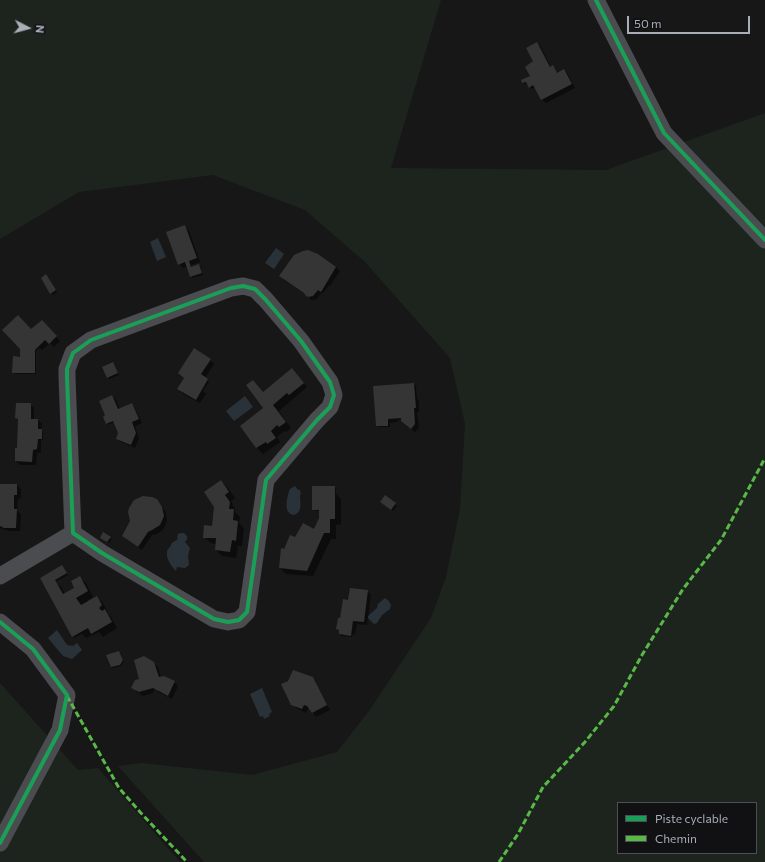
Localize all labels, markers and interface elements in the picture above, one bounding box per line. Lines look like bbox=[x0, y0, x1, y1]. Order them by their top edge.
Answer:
north arrow bbox=[8, 8, 48, 48]
scale bar bbox=[629, 8, 752, 34]
text: 50 m bbox=[634, 16, 662, 30]
text: N bbox=[34, 25, 47, 34]
legend bbox=[617, 802, 757, 854]
text: Piste cyclable bbox=[655, 811, 728, 825]
text: Chemin bbox=[655, 831, 697, 845]

